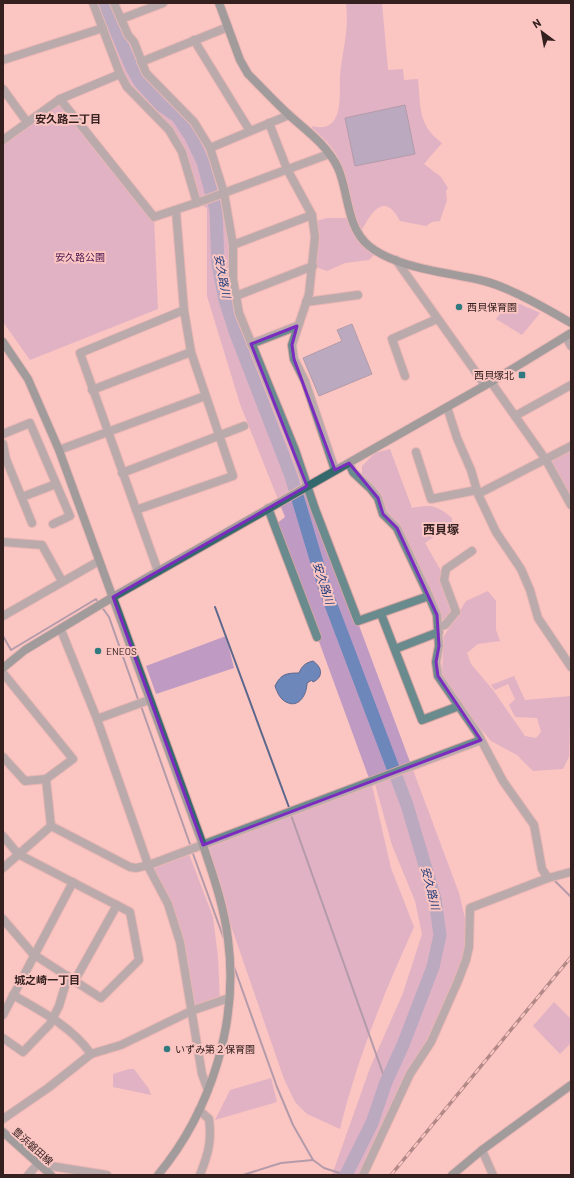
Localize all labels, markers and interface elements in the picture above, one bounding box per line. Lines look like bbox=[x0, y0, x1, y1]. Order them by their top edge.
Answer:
north arrow bbox=[522, 12, 562, 52]
text: N bbox=[530, 16, 543, 31]
district label: 安久路二丁目 bbox=[35, 112, 101, 125]
park label: 安久路公園 bbox=[55, 251, 105, 263]
water label: 安久路川 bbox=[212, 253, 234, 300]
place label: 西貝保育園 bbox=[467, 301, 517, 313]
marker: 西貝保育園 bbox=[454, 302, 464, 312]
place label: 西貝塚北 bbox=[474, 369, 514, 381]
marker: 西貝塚北 bbox=[517, 370, 527, 380]
district label: 西貝塚 bbox=[423, 522, 459, 536]
water label: 安久路川 bbox=[311, 560, 337, 607]
place label: ENEOS bbox=[106, 645, 137, 657]
marker: ENEOS bbox=[93, 646, 103, 656]
water label: 安久路川 bbox=[419, 865, 443, 912]
district label: 城之崎一丁目 bbox=[14, 973, 80, 986]
place label: いずみ第２保育園 bbox=[175, 1043, 255, 1055]
marker: いずみ第２保育園 bbox=[162, 1044, 172, 1054]
street label: 豊浜磐田線 bbox=[10, 1125, 56, 1167]

